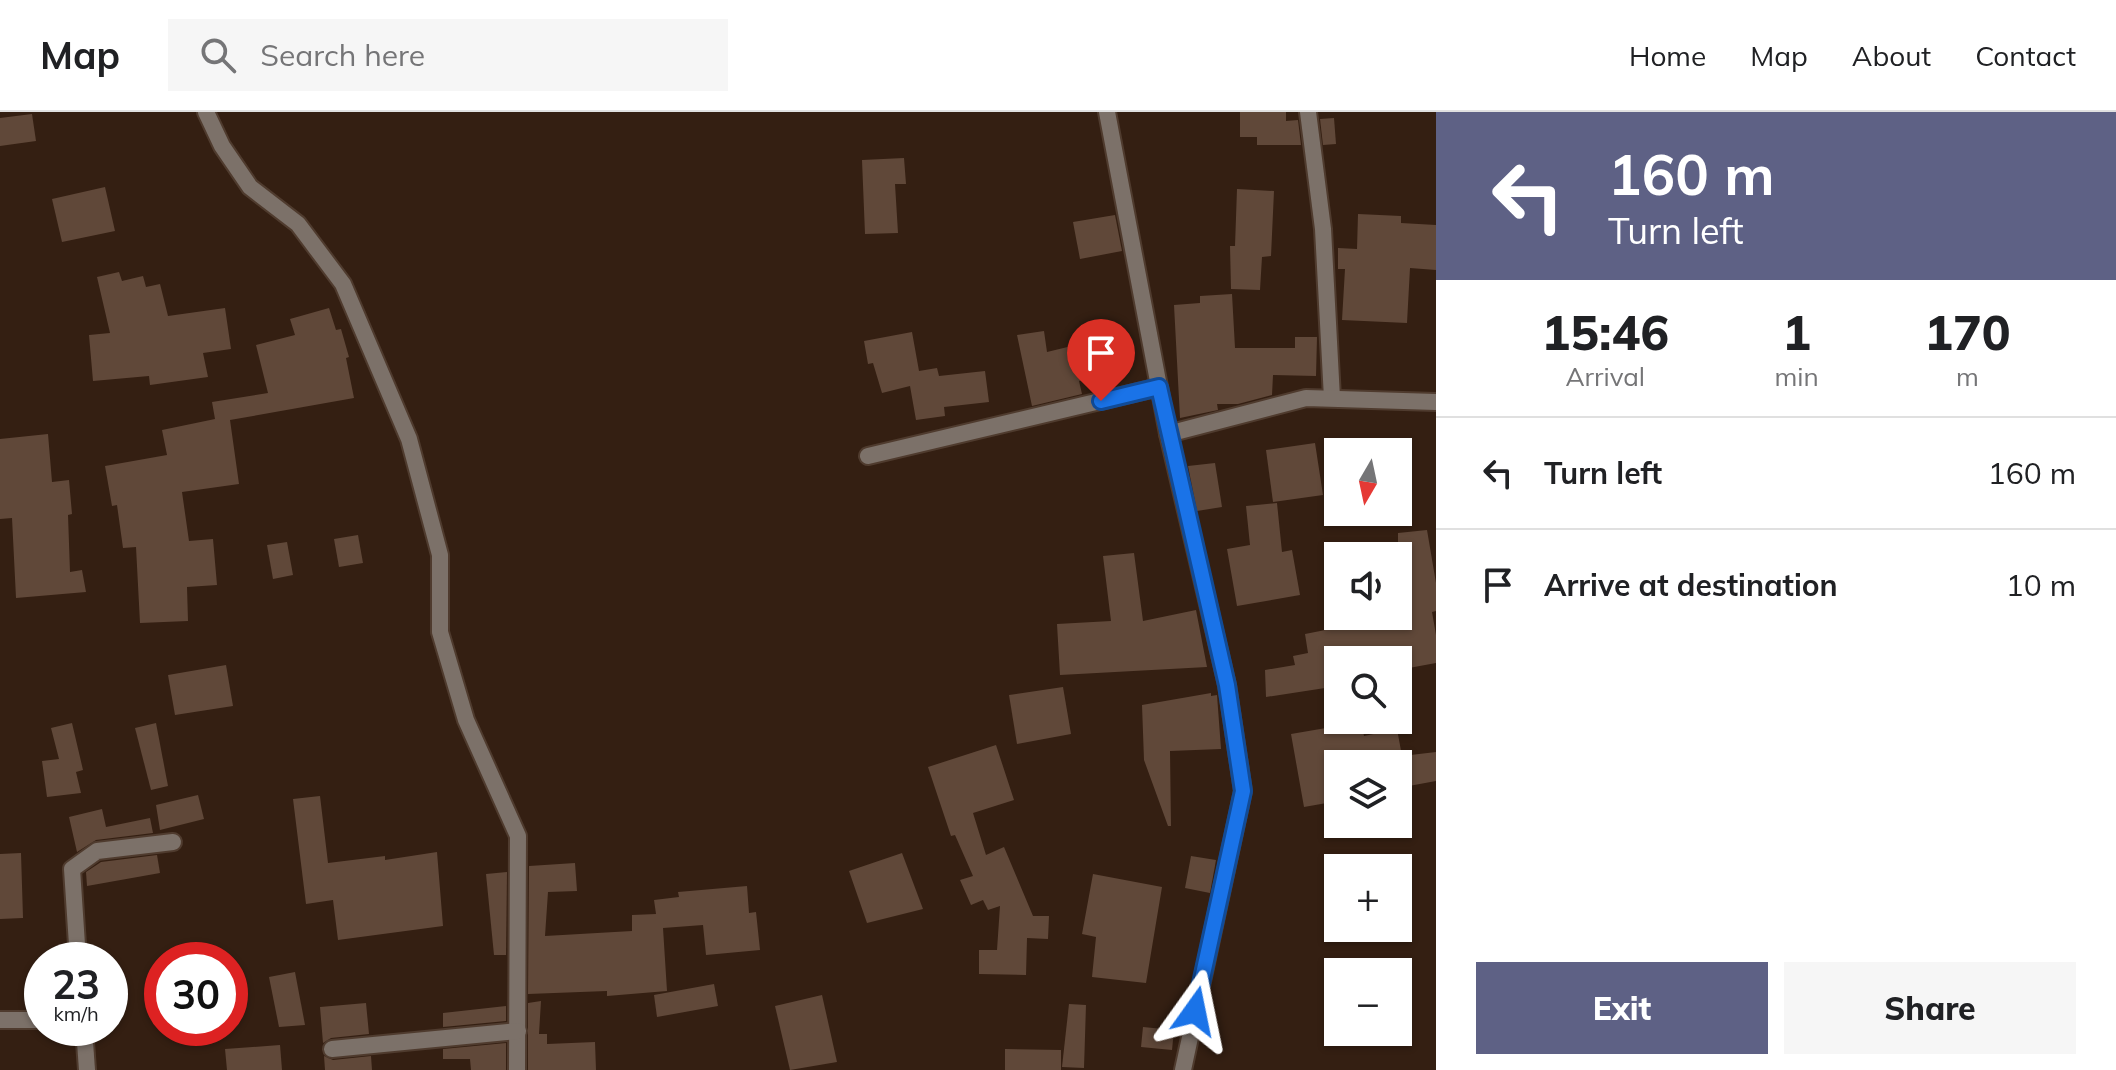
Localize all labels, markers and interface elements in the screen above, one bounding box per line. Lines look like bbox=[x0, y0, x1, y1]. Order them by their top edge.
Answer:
search box bbox=[168, 19, 728, 91]
text: Map bbox=[40, 31, 120, 79]
icon: search bbox=[196, 33, 240, 77]
text: Search here bbox=[260, 36, 425, 74]
text: Home bbox=[1629, 38, 1706, 73]
text: Map bbox=[1750, 38, 1808, 73]
text: About bbox=[1852, 38, 1931, 73]
text: Contact bbox=[1975, 38, 2076, 73]
text: 160 m bbox=[1608, 139, 1775, 209]
icon: left bbox=[1476, 144, 1580, 248]
text: Turn left bbox=[1608, 208, 1744, 253]
text: 15:46 bbox=[1541, 302, 1669, 362]
text: 1 bbox=[1782, 302, 1811, 362]
text: 170 bbox=[1924, 302, 2011, 362]
pin bbox=[1067, 319, 1135, 401]
icon: arrive bbox=[1079, 331, 1123, 375]
text: Arrival bbox=[1565, 360, 1645, 393]
text: min bbox=[1775, 360, 1819, 393]
text: m bbox=[1956, 360, 1979, 393]
north arrow bbox=[1324, 438, 1412, 526]
map controls bbox=[1324, 438, 1412, 1046]
icon: left bbox=[1476, 451, 1520, 495]
text: Turn left bbox=[1544, 454, 1662, 492]
text: 160 m bbox=[1988, 454, 2076, 492]
button: sound bbox=[1324, 542, 1412, 630]
icon: arrive bbox=[1476, 563, 1520, 607]
text: Arrive at destination bbox=[1544, 566, 1838, 604]
text: 10 m bbox=[2006, 566, 2076, 604]
button: search bbox=[1324, 646, 1412, 734]
button: layers bbox=[1324, 750, 1412, 838]
button: + bbox=[1324, 854, 1412, 942]
speed limit sign: 30 bbox=[144, 942, 248, 1046]
button: − bbox=[1324, 958, 1412, 1046]
text: 23 bbox=[52, 959, 100, 1009]
button: Exit bbox=[1476, 962, 1768, 1054]
button: Share bbox=[1784, 962, 2076, 1054]
position arrow bbox=[1153, 969, 1237, 1053]
text: km/h bbox=[53, 1001, 99, 1026]

